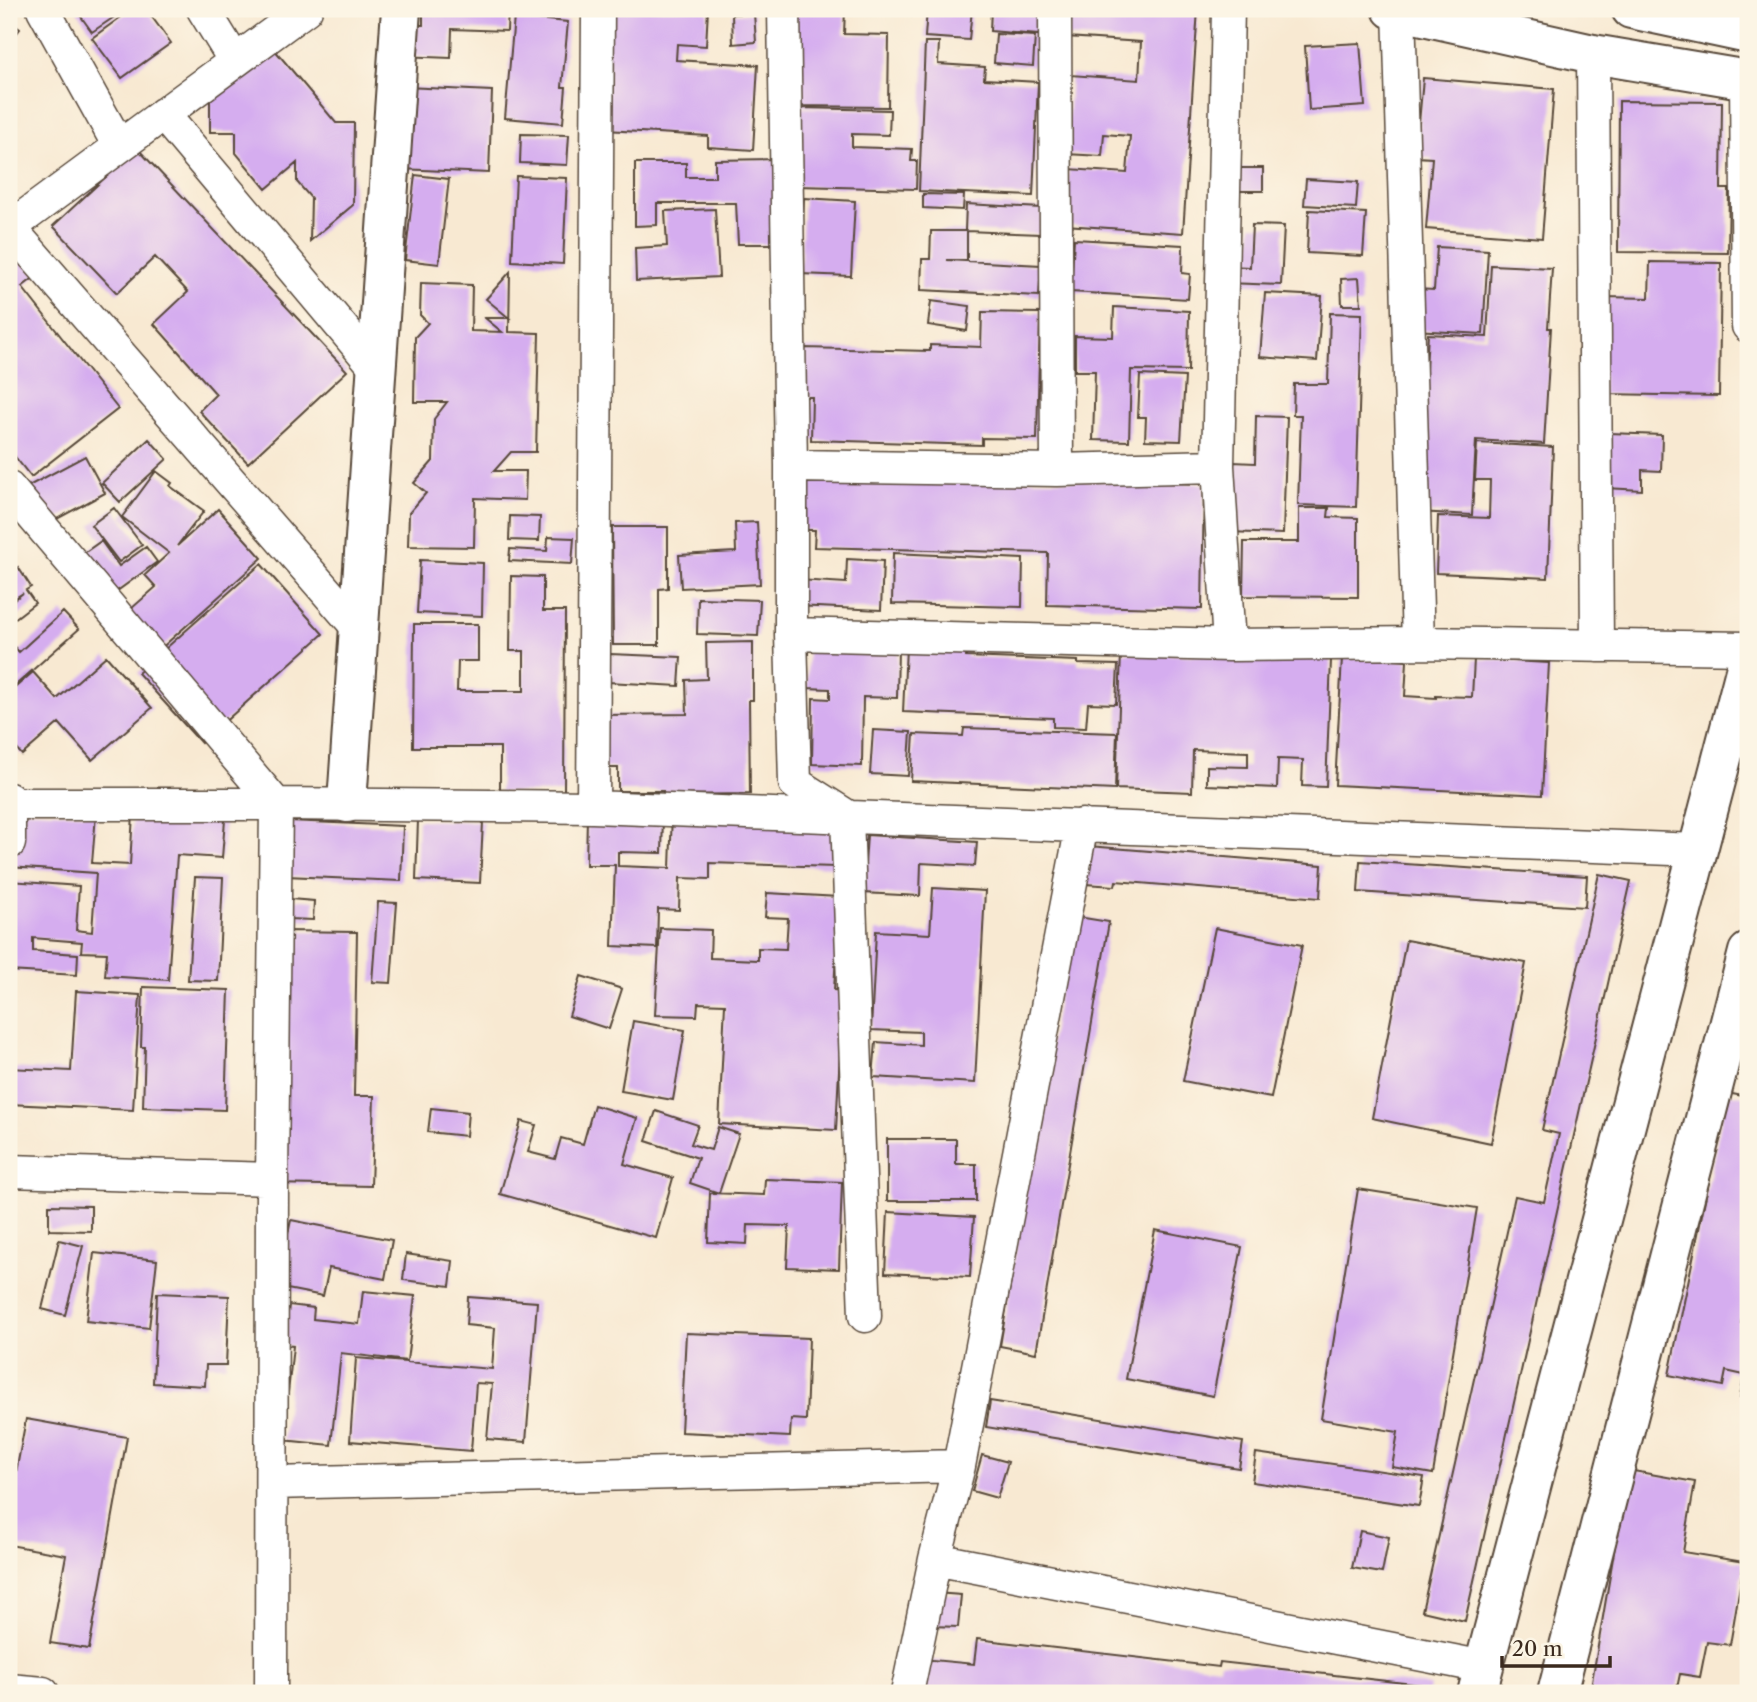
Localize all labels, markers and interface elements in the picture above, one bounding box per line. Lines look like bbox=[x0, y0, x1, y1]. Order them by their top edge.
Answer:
scale bar bbox=[1502, 1625, 1610, 1669]
text: 20 m bbox=[1512, 1636, 1563, 1661]

